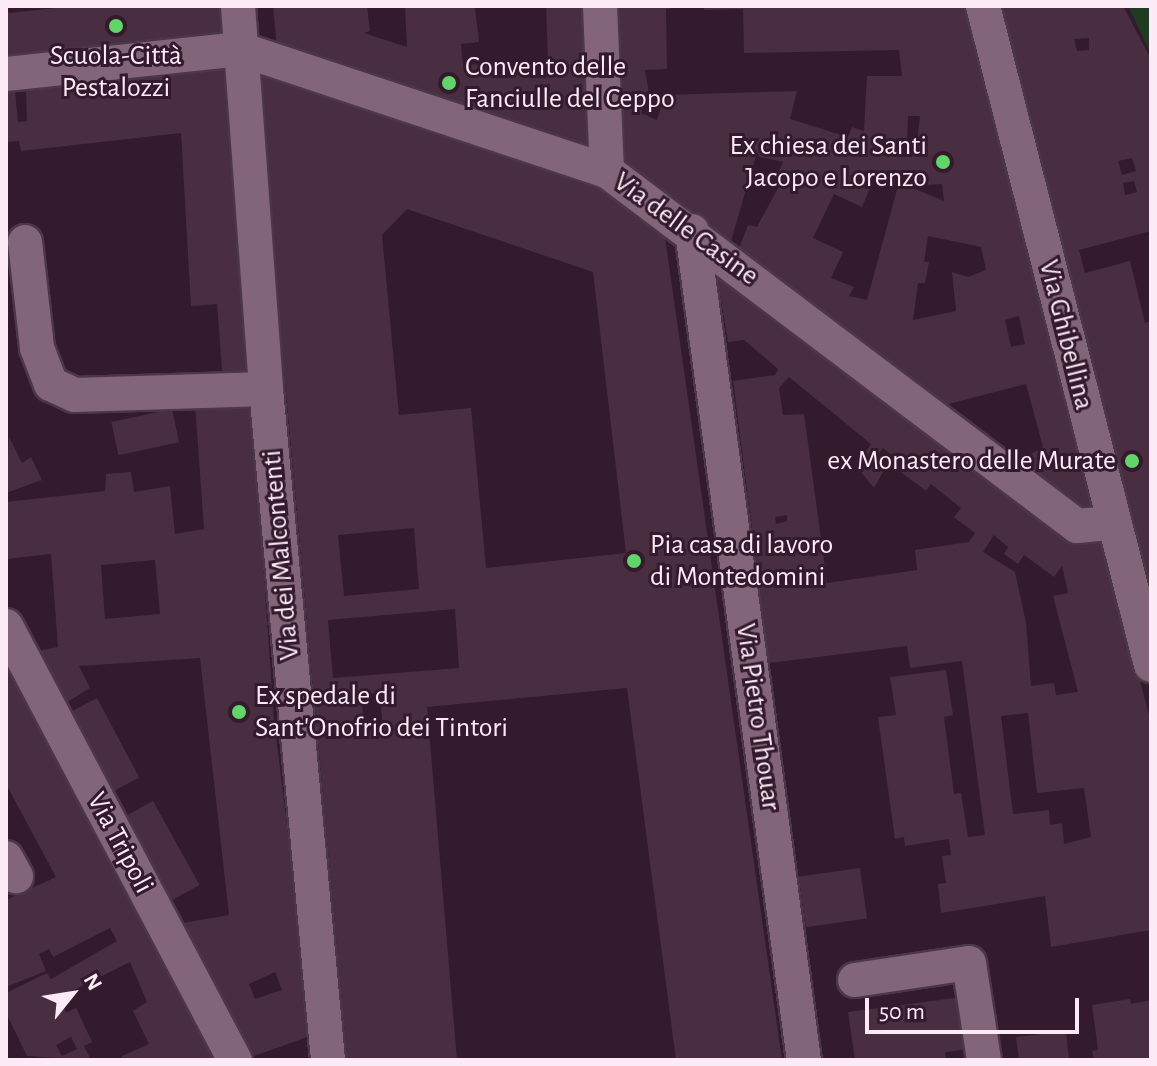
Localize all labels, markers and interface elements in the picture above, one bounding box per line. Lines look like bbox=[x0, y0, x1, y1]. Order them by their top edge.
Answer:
marker: Scuola-Città Pestalozzi bbox=[107, 17, 125, 35]
place label: Scuola-Città Pestalozzi bbox=[50, 39, 182, 105]
place label: Convento delle Fanciulle del Ceppo bbox=[465, 50, 675, 116]
marker: Convento delle Fanciulle del Ceppo bbox=[440, 74, 458, 92]
place label: Ex chiesa dei Santi Jacopo e Lorenzo bbox=[729, 129, 927, 195]
marker: Ex chiesa dei Santi Jacopo e Lorenzo bbox=[934, 153, 952, 171]
street label: Via delle Casine bbox=[607, 165, 765, 293]
street label: Via Ghibellina bbox=[1031, 257, 1101, 413]
place label: ex Monastero delle Murate bbox=[827, 444, 1116, 478]
street label: Via dei Malcontenti bbox=[255, 448, 307, 662]
marker: ex Monastero delle Murate bbox=[1123, 452, 1141, 470]
place label: Pia casa di lavoro di Montedomini bbox=[650, 528, 833, 594]
marker: Pia casa di lavoro di Montedomini bbox=[625, 552, 643, 570]
street label: Via Pietro Thouar bbox=[728, 621, 788, 813]
place label: Ex spedale di Sant'Onofrio dei Tintori bbox=[255, 679, 508, 745]
marker: Ex spedale di Sant'Onofrio dei Tintori bbox=[230, 703, 248, 721]
street label: Via Tripoli bbox=[79, 787, 161, 899]
north arrow bbox=[32, 954, 112, 1034]
text: N bbox=[79, 970, 106, 994]
scale bar bbox=[869, 982, 1083, 1032]
text: 50 m bbox=[879, 1000, 925, 1024]

